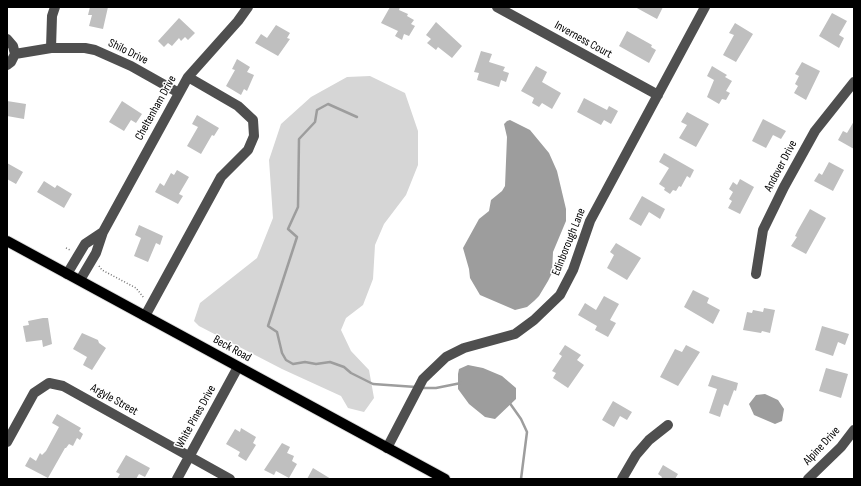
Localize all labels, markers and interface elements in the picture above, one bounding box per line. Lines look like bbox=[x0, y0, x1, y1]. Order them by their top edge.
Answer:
street label: Inverness Court bbox=[552, 18, 614, 62]
street label: Shilo Drive bbox=[106, 36, 150, 68]
street label: Cheltenham Drive bbox=[132, 73, 180, 143]
street label: Andover Drive bbox=[761, 138, 801, 194]
street label: Edinborough Lane bbox=[549, 206, 589, 278]
street label: Beck Road bbox=[210, 333, 254, 365]
street label: Argyle Street bbox=[88, 381, 140, 419]
street label: White Pines Drive bbox=[173, 383, 219, 451]
street label: Alpine Drive bbox=[801, 424, 843, 468]

